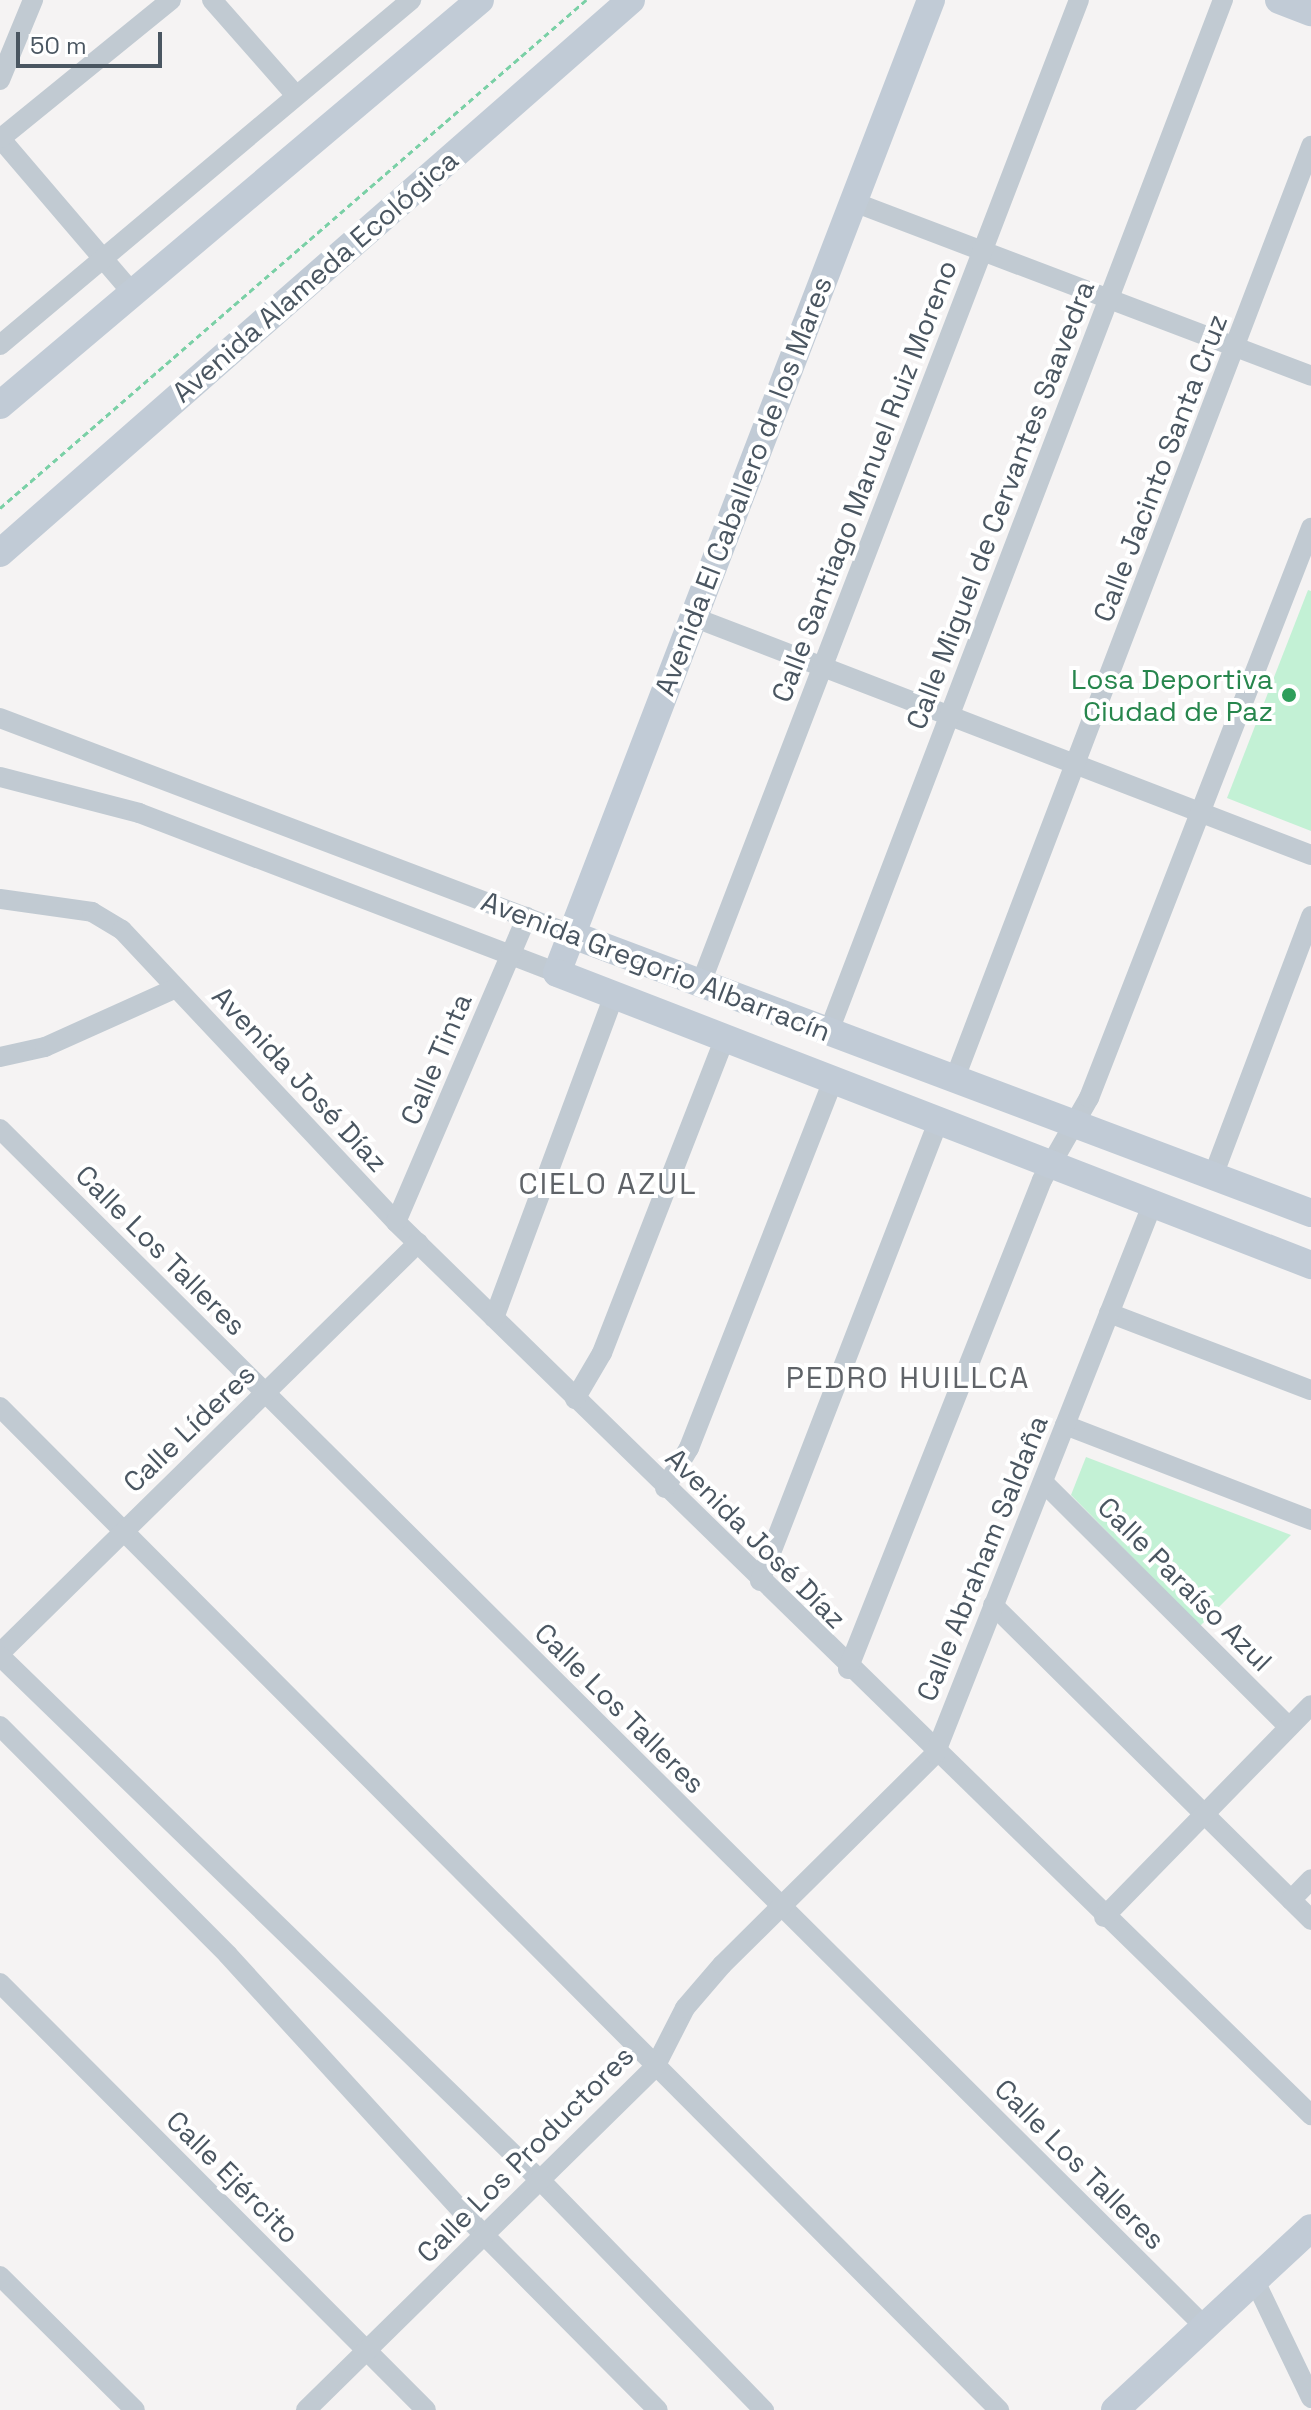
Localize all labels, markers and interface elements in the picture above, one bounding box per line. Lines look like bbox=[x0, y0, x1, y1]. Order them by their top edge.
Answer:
scale bar bbox=[20, 16, 166, 66]
text: 50 m bbox=[30, 30, 87, 61]
street label: Avenida Alameda Ecológica bbox=[165, 143, 465, 409]
street label: Calle Santiago Manuel Ruiz Moreno bbox=[764, 255, 964, 707]
street label: Avenida El Caballero de los Mares bbox=[647, 272, 839, 700]
street label: Calle Miguel de Cervantes Saavedra bbox=[899, 276, 1101, 734]
street label: Calle Jacinto Santa Cruz bbox=[1086, 309, 1234, 627]
place label: Losa Deportiva Ciudad de Paz bbox=[1071, 662, 1273, 728]
marker: Losa Deportiva Ciudad de Paz bbox=[1280, 686, 1298, 704]
street label: Avenida Gregorio Albarracín bbox=[476, 884, 836, 1048]
street label: Avenida José Díaz bbox=[205, 979, 395, 1179]
street label: Calle Tinta bbox=[393, 988, 479, 1130]
street label: Calle Los Talleres bbox=[69, 1158, 253, 1342]
district label: CIELO AZUL bbox=[518, 1166, 698, 1202]
street label: Calle Líderes bbox=[116, 1357, 262, 1499]
district label: PEDRO HUILLCA bbox=[786, 1360, 1030, 1396]
street label: Calle Abraham Saldaña bbox=[909, 1410, 1055, 1706]
street label: Avenida José Díaz bbox=[659, 1441, 853, 1635]
street label: Calle Paraíso Azul bbox=[1091, 1490, 1279, 1678]
street label: Calle Los Talleres bbox=[528, 1616, 712, 1800]
street label: Calle Los Productores bbox=[410, 2039, 640, 2269]
street label: Calle Los Talleres bbox=[988, 2072, 1172, 2256]
street label: Calle Ejército bbox=[160, 2104, 306, 2250]

